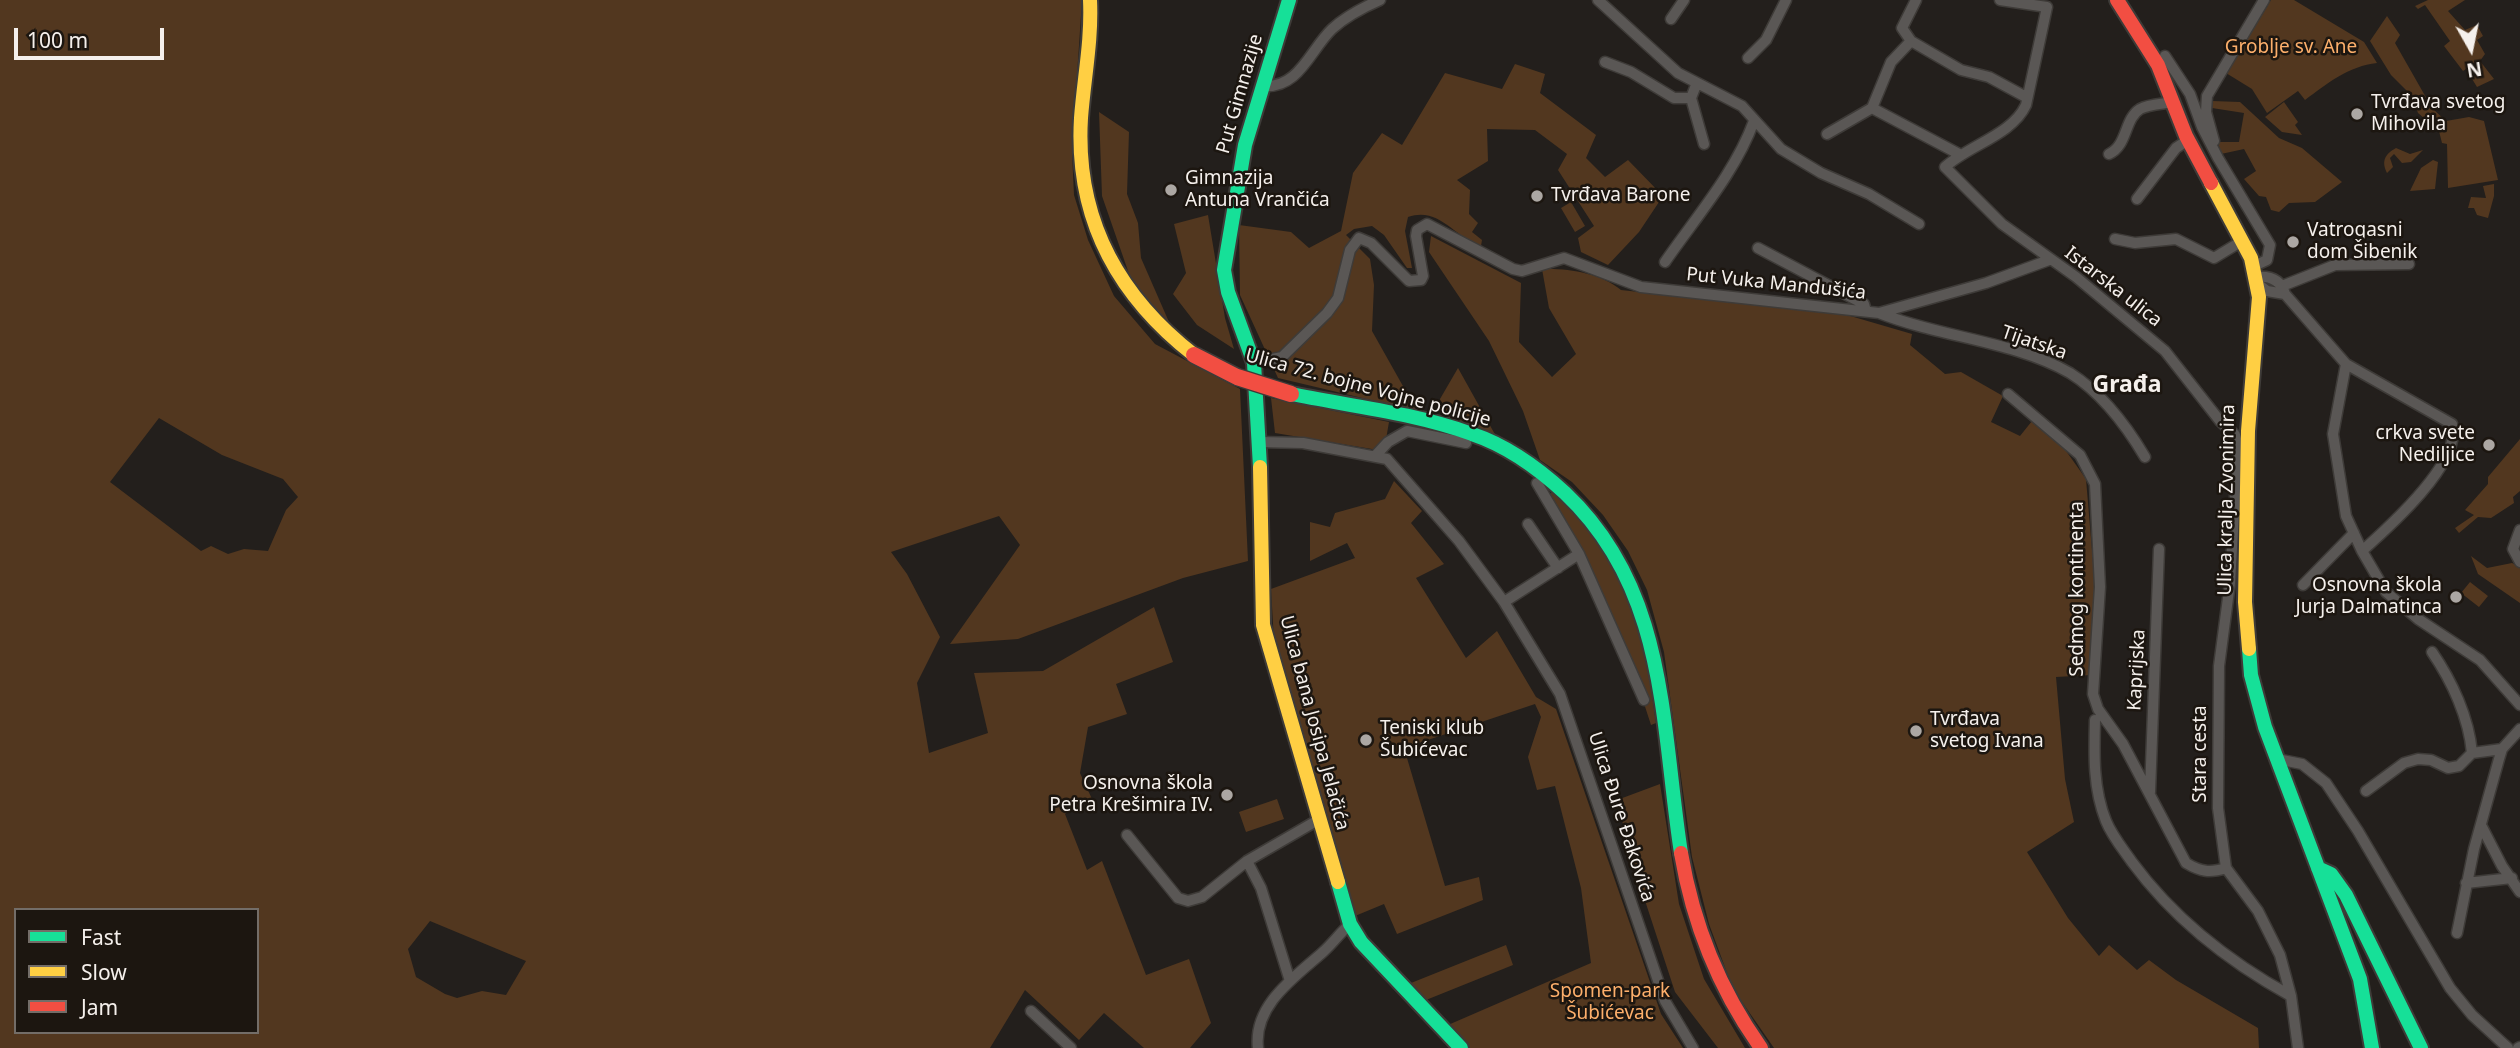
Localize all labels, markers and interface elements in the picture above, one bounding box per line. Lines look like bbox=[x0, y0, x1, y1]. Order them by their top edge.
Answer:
scale bar bbox=[18, 14, 168, 58]
north arrow bbox=[2436, 14, 2506, 84]
text: 100 m bbox=[27, 26, 88, 54]
street label: Put Gimnazije bbox=[1212, 32, 1268, 156]
park label: Groblje sv. Ane bbox=[2225, 37, 2357, 59]
text: N bbox=[2465, 56, 2484, 84]
place label: Tvrđava svetog Mihovila bbox=[2371, 92, 2505, 136]
marker: Tvrđava svetog Mihovila bbox=[2349, 106, 2365, 122]
place label: Gimnazija Antuna Vrančića bbox=[1185, 168, 1330, 212]
marker: Gimnazija Antuna Vrančića bbox=[1163, 182, 1179, 198]
place label: Tvrđava Barone bbox=[1551, 185, 1690, 207]
marker: Tvrđava Barone bbox=[1529, 188, 1545, 204]
place label: Vatrogasni dom Šibenik bbox=[2307, 220, 2417, 264]
marker: Vatrogasni dom Šibenik bbox=[2285, 234, 2301, 250]
street label: Istarska ulica bbox=[2060, 242, 2166, 332]
street label: Put Vuka Mandušića bbox=[1685, 263, 1867, 305]
street label: Tijatska bbox=[1998, 321, 2070, 365]
street label: Ulica 72. bojne Vojne policije bbox=[1243, 344, 1493, 432]
district label: Građa bbox=[2093, 371, 2161, 399]
street label: Ulica kralja Zvonimira bbox=[2214, 404, 2240, 596]
place label: crkva svete Nediljice bbox=[2376, 423, 2475, 467]
marker: crkva svete Nediljice bbox=[2481, 437, 2497, 453]
street label: Sedmog kontinenta bbox=[2067, 501, 2089, 677]
place label: Osnovna škola Jurja Dalmatinca bbox=[2296, 575, 2442, 619]
marker: Osnovna škola Jurja Dalmatinca bbox=[2448, 589, 2464, 605]
street label: Ulica bana Josipa Jelačića bbox=[1274, 613, 1354, 833]
street label: Kaprijska bbox=[2123, 629, 2151, 711]
street label: Stara cesta bbox=[2190, 705, 2212, 803]
place label: Tvrđava svetog Ivana bbox=[1930, 709, 2044, 753]
place label: Teniski klub Šubićevac bbox=[1380, 718, 1484, 762]
marker: Tvrđava svetog Ivana bbox=[1908, 723, 1924, 739]
street label: Ulica Đure Đakovića bbox=[1583, 729, 1659, 905]
marker: Teniski klub Šubićevac bbox=[1358, 732, 1374, 748]
place label: Osnovna škola Petra Krešimira IV. bbox=[1049, 773, 1213, 817]
marker: Osnovna škola Petra Krešimira IV. bbox=[1219, 787, 1235, 803]
legend bbox=[14, 908, 259, 1034]
text: Fast bbox=[81, 923, 121, 951]
text: Slow bbox=[81, 958, 127, 986]
park label: Spomen-park Šubićevac bbox=[1550, 981, 1670, 1025]
text: Jam bbox=[81, 993, 118, 1021]

